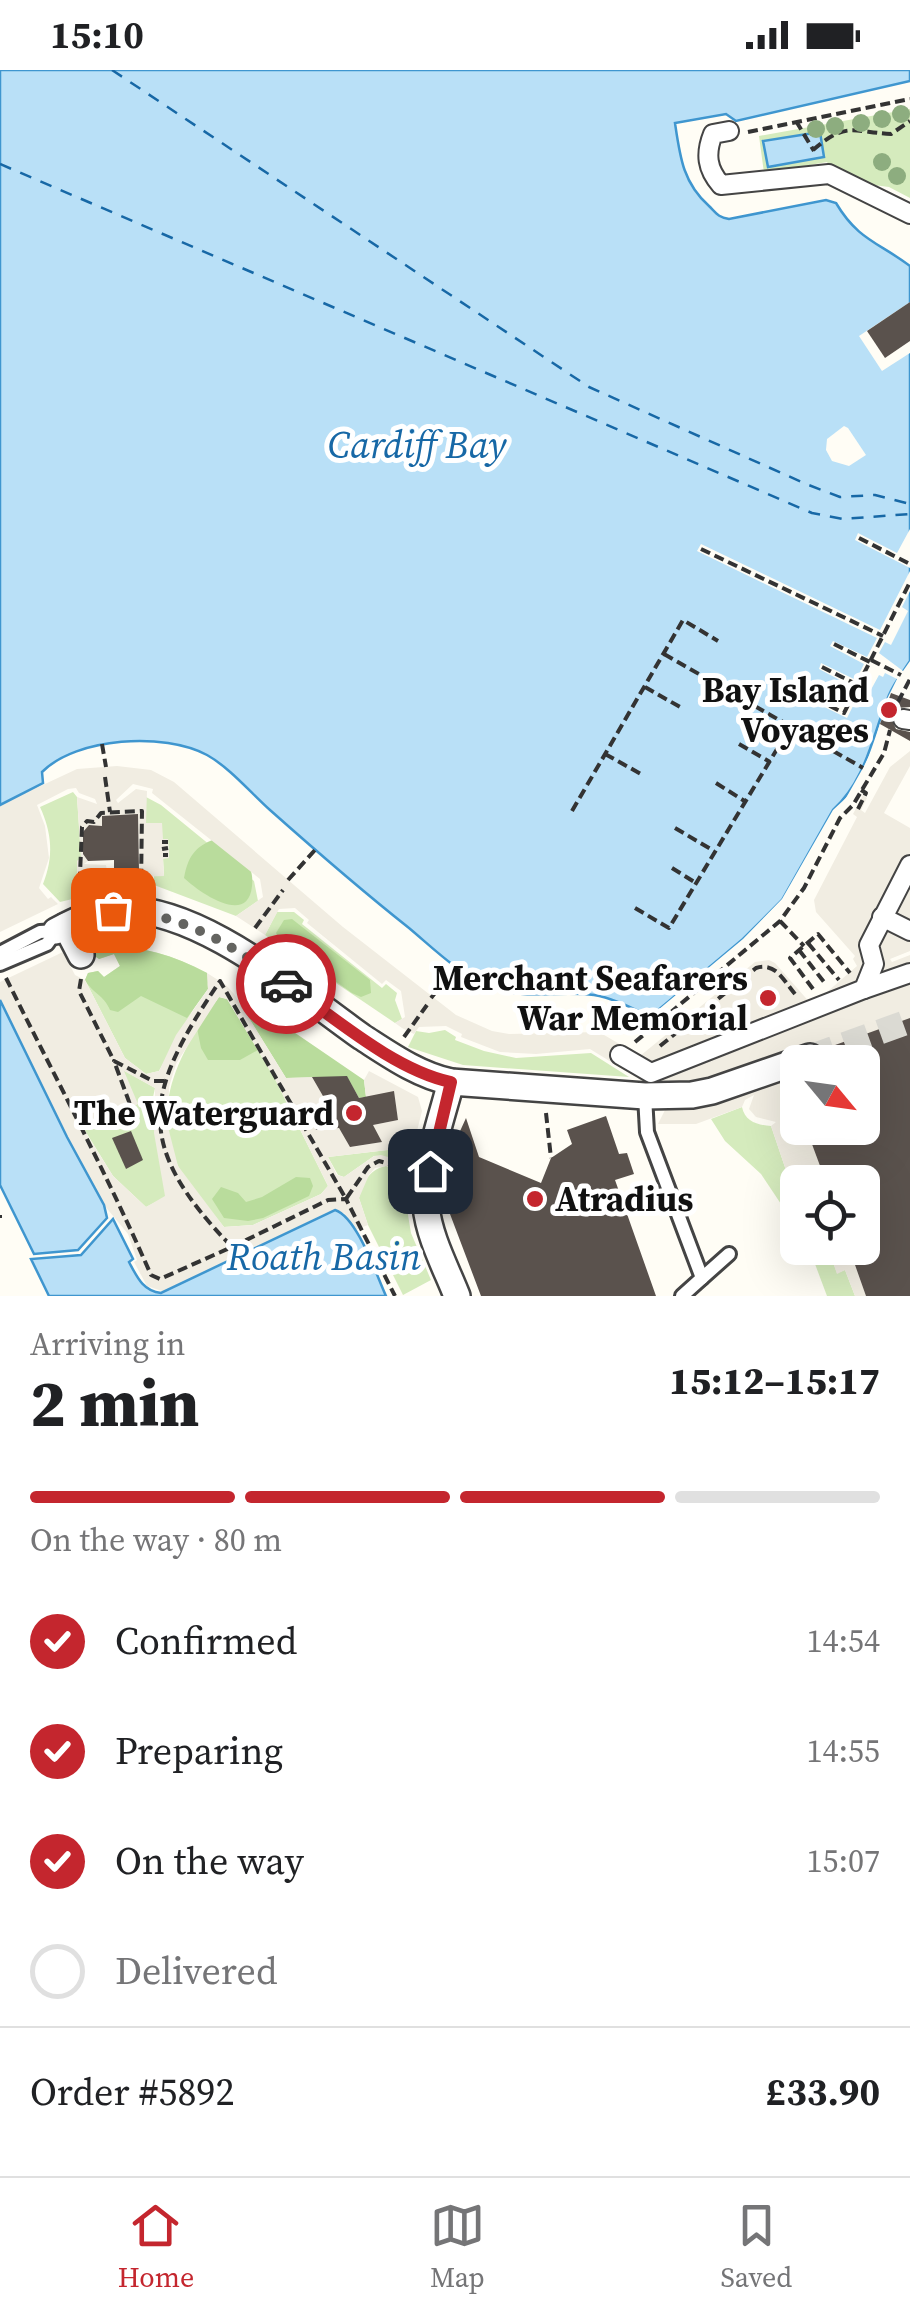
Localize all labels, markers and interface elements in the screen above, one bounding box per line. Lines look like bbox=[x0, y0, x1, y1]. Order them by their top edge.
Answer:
text: 15:10 bbox=[50, 9, 144, 61]
water label: Cardiff Bay bbox=[328, 419, 507, 471]
place label: Bay Island Voyages bbox=[702, 666, 869, 754]
marker: Bay Island Voyages bbox=[878, 699, 900, 721]
pin bbox=[71, 868, 156, 953]
icon: bag bbox=[86, 883, 141, 938]
courier bbox=[236, 934, 336, 1034]
place label: Merchant Seafarers War Memorial bbox=[433, 954, 748, 1042]
icon: car bbox=[259, 957, 314, 1012]
marker: Merchant Seafarers War Memorial bbox=[757, 987, 779, 1009]
north arrow bbox=[780, 1045, 880, 1145]
map controls bbox=[780, 1045, 880, 1265]
place label: The Waterguard bbox=[74, 1089, 334, 1137]
marker: The Waterguard bbox=[343, 1102, 365, 1124]
pin bbox=[388, 1129, 473, 1214]
icon: home bbox=[403, 1144, 458, 1199]
button: locate bbox=[780, 1165, 880, 1265]
place label: Atradius bbox=[555, 1175, 693, 1223]
marker: Atradius bbox=[524, 1188, 546, 1210]
water label: Roath Basin bbox=[226, 1231, 421, 1283]
text: Arriving in bbox=[30, 1322, 185, 1366]
text: 15:12–15:17 bbox=[669, 1355, 880, 1407]
text: 2 min bbox=[30, 1359, 200, 1448]
text: On the way · 80 m bbox=[30, 1518, 282, 1562]
icon: check bbox=[30, 1614, 85, 1669]
text: Confirmed bbox=[115, 1615, 297, 1667]
text: 14:54 bbox=[806, 1619, 880, 1663]
icon: check bbox=[30, 1724, 85, 1779]
text: Preparing bbox=[115, 1725, 283, 1777]
text: 14:55 bbox=[806, 1729, 880, 1773]
icon: check bbox=[30, 1834, 85, 1889]
text: On the way bbox=[115, 1835, 304, 1887]
text: 15:07 bbox=[806, 1839, 880, 1883]
text: Delivered bbox=[115, 1945, 278, 1997]
text: Order #5892 bbox=[30, 2066, 234, 2118]
text: £33.90 bbox=[766, 2066, 880, 2118]
tab: Home bbox=[118, 2198, 194, 2296]
tab: Map bbox=[430, 2198, 485, 2296]
tab: Saved bbox=[720, 2198, 792, 2296]

